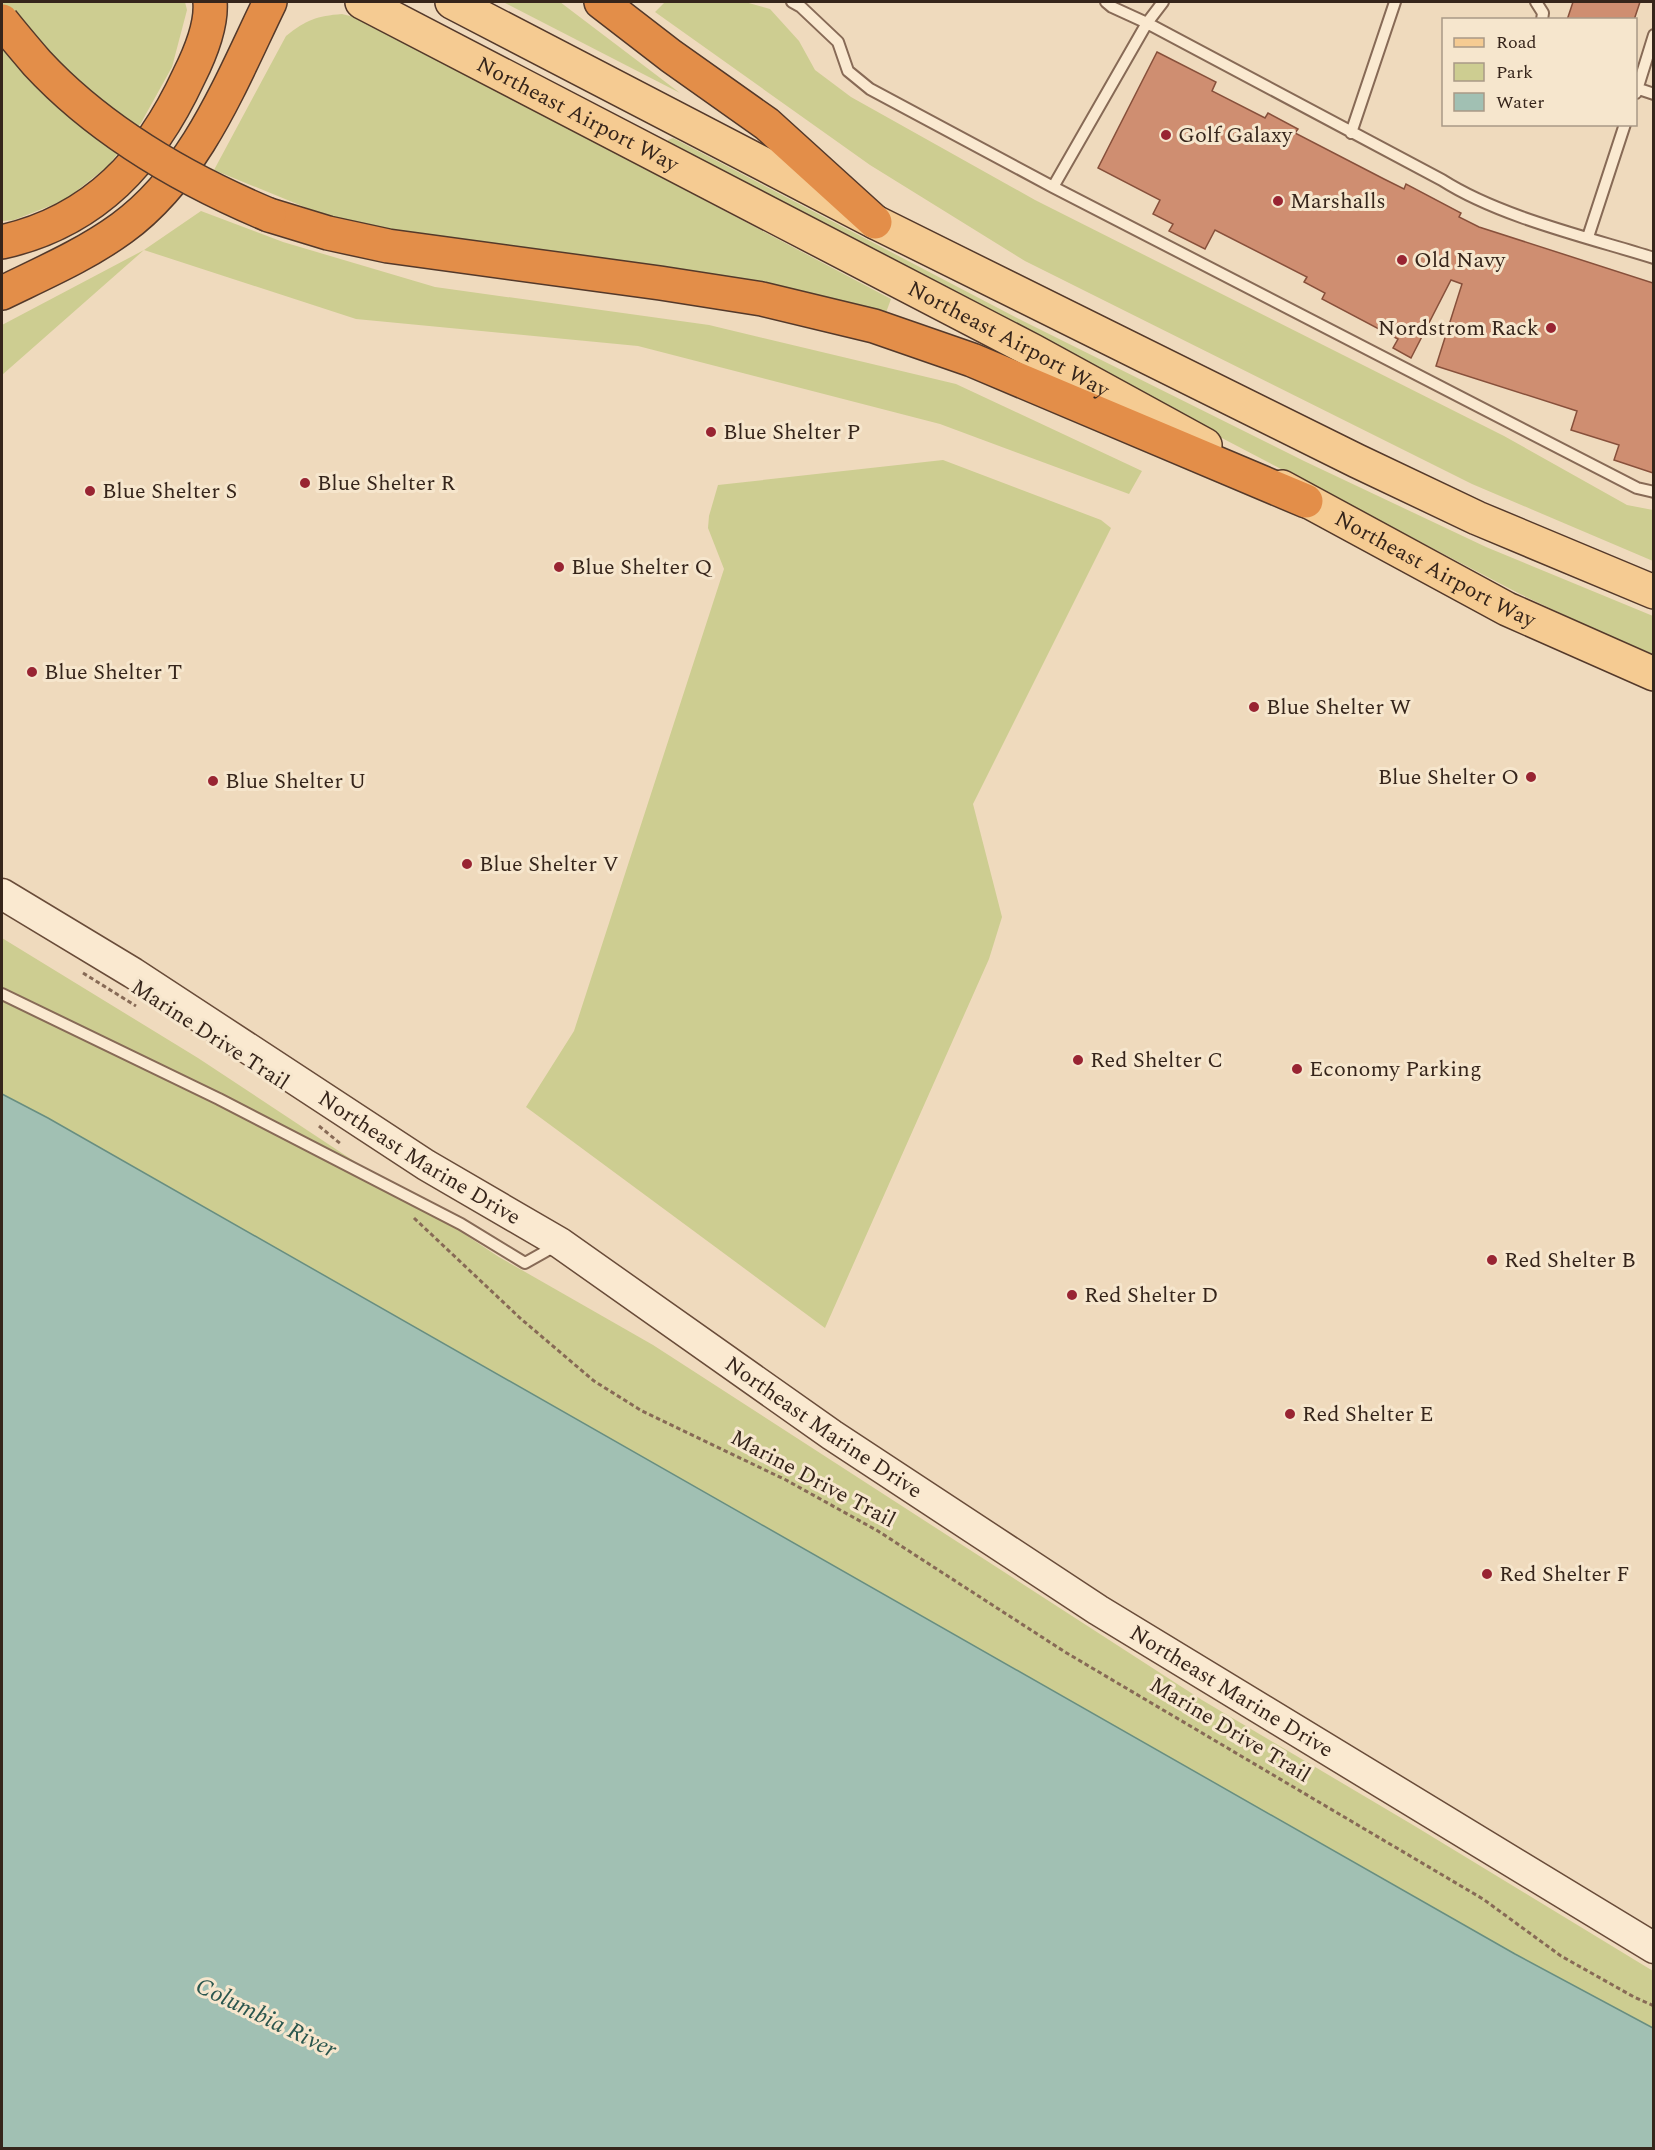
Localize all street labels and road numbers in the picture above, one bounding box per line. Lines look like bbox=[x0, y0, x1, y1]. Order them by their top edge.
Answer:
street label: Northeast Airport Way bbox=[471, 48, 686, 181]
street label: Northeast Airport Way bbox=[902, 272, 1116, 407]
street label: Northeast Airport Way bbox=[1329, 502, 1542, 637]
street label: Marine Drive Trail bbox=[124, 971, 296, 1099]
street label: Northeast Marine Drive bbox=[312, 1082, 527, 1233]
street label: Northeast Marine Drive bbox=[718, 1348, 929, 1507]
street label: Marine Drive Trail bbox=[724, 1421, 902, 1537]
street label: Northeast Marine Drive bbox=[1123, 1617, 1340, 1766]
street label: Marine Drive Trail bbox=[1143, 1669, 1317, 1791]

